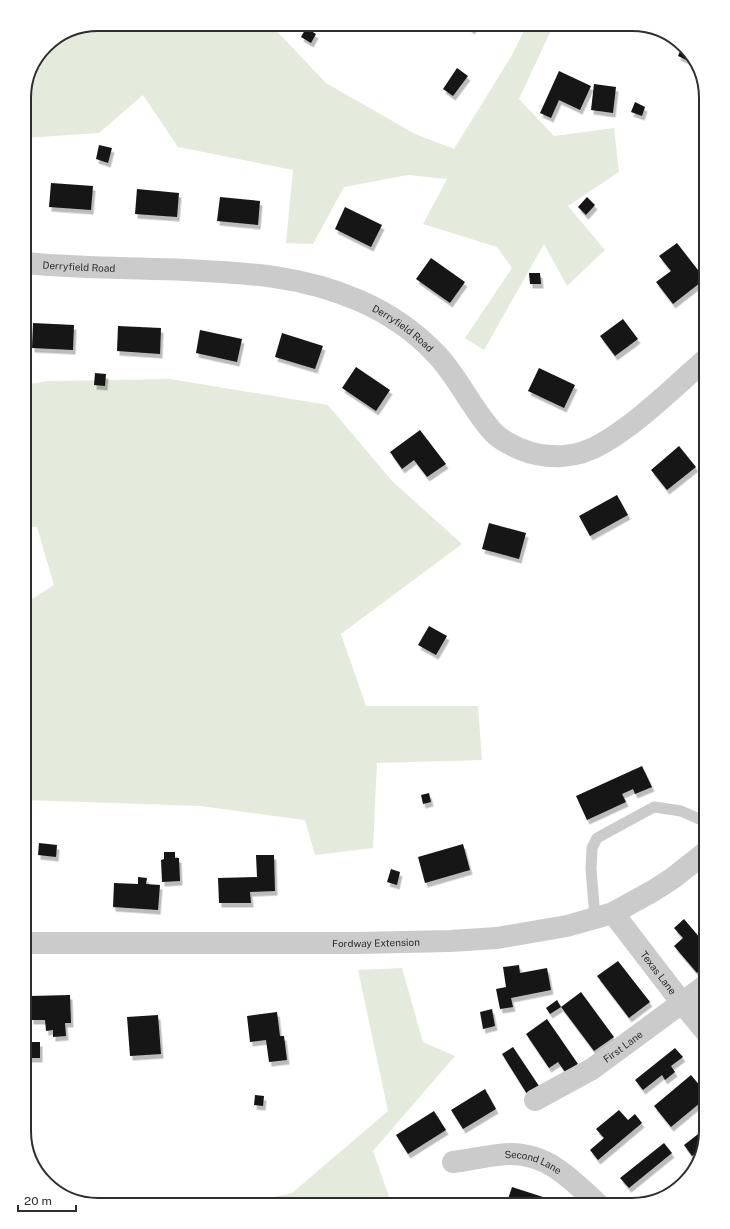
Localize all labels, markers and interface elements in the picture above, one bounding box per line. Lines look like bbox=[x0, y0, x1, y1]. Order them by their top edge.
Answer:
street label: Derryfield Road bbox=[42, 259, 116, 274]
street label: Derryfield Road bbox=[370, 302, 436, 354]
street label: Fordway Extension bbox=[332, 936, 420, 949]
street label: Texas Lane bbox=[638, 948, 679, 997]
street label: First Lane bbox=[600, 1028, 645, 1065]
street label: Second Lane bbox=[504, 1148, 564, 1176]
scale bar bbox=[18, 1187, 76, 1213]
text: 20 m bbox=[24, 1194, 52, 1208]

